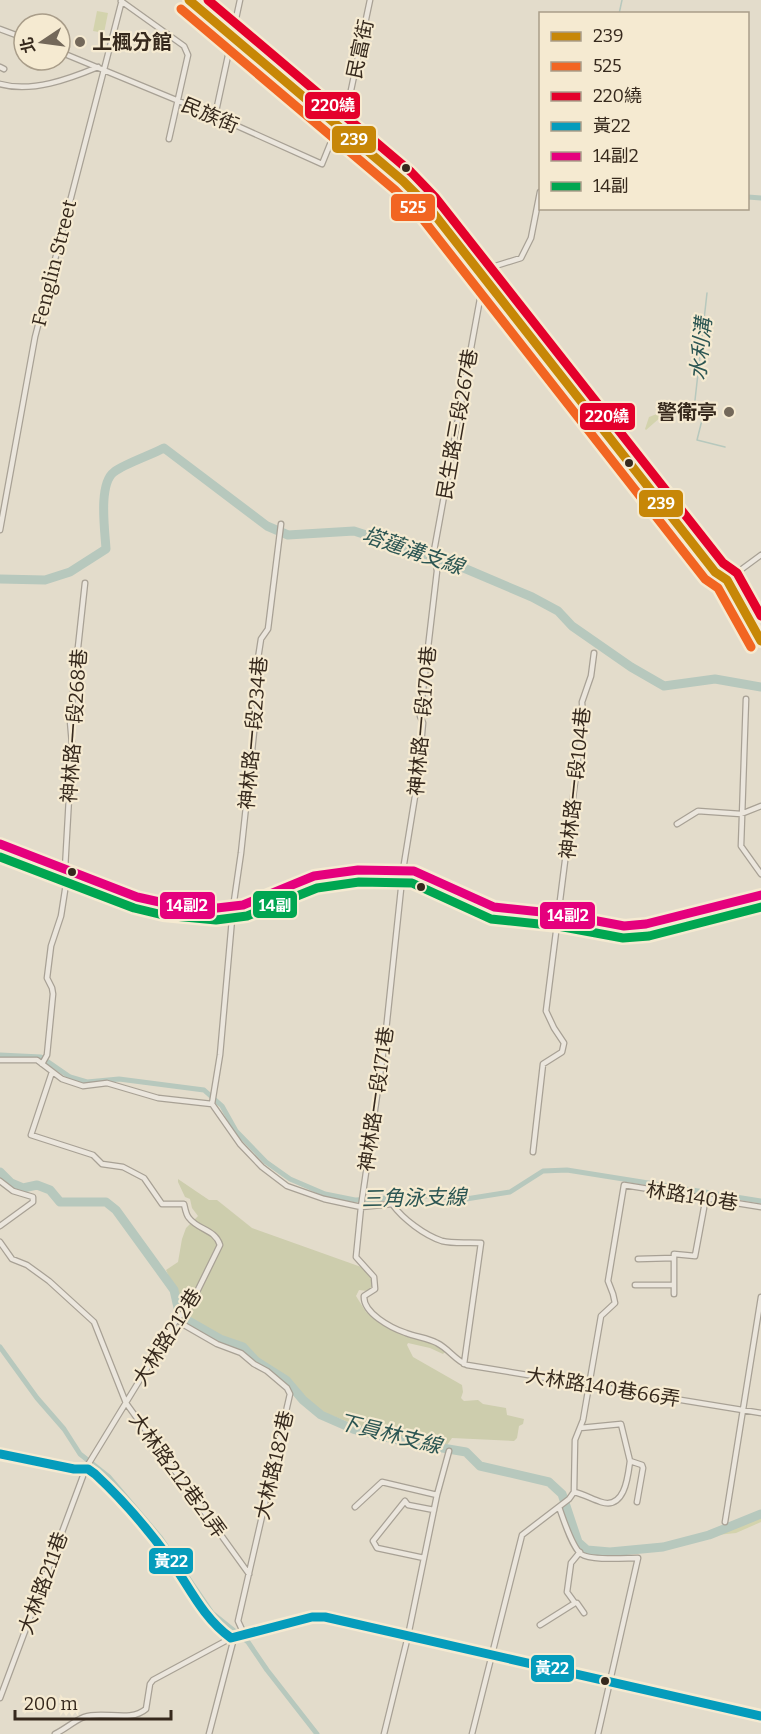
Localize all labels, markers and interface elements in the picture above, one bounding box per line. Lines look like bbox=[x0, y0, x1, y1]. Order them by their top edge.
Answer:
north arrow bbox=[12, 12, 72, 72]
legend bbox=[539, 12, 749, 210]
street label: 民富街 bbox=[342, 17, 378, 81]
text: 239 bbox=[593, 25, 624, 47]
place label: 上楓分館 bbox=[92, 30, 172, 54]
text: 北 bbox=[17, 35, 39, 55]
marker: 上楓分館 bbox=[73, 35, 87, 49]
text: 525 bbox=[593, 55, 622, 77]
text: 220繞 bbox=[593, 85, 642, 107]
line badge: 220繞 bbox=[304, 91, 361, 120]
street label: 民族街 bbox=[178, 92, 242, 138]
text: 220繞 bbox=[311, 96, 355, 115]
text: 黃22 bbox=[593, 115, 631, 137]
line badge: 239 bbox=[331, 125, 377, 154]
text: 239 bbox=[340, 130, 368, 149]
text: 14副2 bbox=[593, 145, 639, 167]
unlabelled marker bbox=[400, 162, 412, 174]
text: 14副 bbox=[593, 175, 629, 197]
line badge: 525 bbox=[390, 193, 436, 222]
street label: Fenglin Street bbox=[27, 197, 81, 329]
text: 525 bbox=[400, 198, 426, 217]
water label: 水利溝 bbox=[685, 313, 718, 382]
street label: 民生路三段267巷 bbox=[432, 347, 482, 501]
place label: 警衛亭 bbox=[657, 400, 717, 424]
line badge: 220繞 bbox=[579, 402, 636, 431]
marker: 警衛亭 bbox=[722, 405, 736, 419]
text: 220繞 bbox=[585, 407, 629, 426]
unlabelled marker bbox=[623, 457, 635, 469]
line badge: 239 bbox=[638, 489, 684, 518]
text: 239 bbox=[647, 494, 675, 513]
water label: 塔蓮溝支線 bbox=[359, 522, 469, 581]
street label: 神林路一段170巷 bbox=[403, 645, 441, 797]
street label: 神林路一段268巷 bbox=[57, 648, 91, 804]
street label: 神林路一段234巷 bbox=[234, 655, 272, 811]
street label: 神林路一段104巷 bbox=[555, 706, 595, 860]
unlabelled marker bbox=[66, 866, 78, 878]
unlabelled marker bbox=[415, 881, 427, 893]
line badge: 14副 bbox=[252, 890, 298, 919]
line badge: 14副2 bbox=[159, 891, 216, 920]
text: 14副2 bbox=[166, 896, 208, 915]
text: 14副 bbox=[259, 896, 291, 915]
line badge: 14副2 bbox=[539, 901, 596, 930]
text: 14副2 bbox=[547, 906, 589, 925]
street label: 神林路一段171巷 bbox=[354, 1025, 398, 1173]
street label: 林路140巷 bbox=[644, 1177, 740, 1215]
water label: 三角泳支線 bbox=[361, 1184, 469, 1212]
street label: 大林路212巷 bbox=[128, 1284, 206, 1390]
street label: 大林路140巷66弄 bbox=[524, 1363, 682, 1411]
street label: 大林路212巷21弄 bbox=[125, 1408, 231, 1542]
street label: 大林路182巷 bbox=[250, 1408, 298, 1522]
water label: 下員林支線 bbox=[336, 1409, 446, 1460]
street label: 大林路211巷 bbox=[13, 1529, 73, 1637]
line badge: 黃22 bbox=[148, 1547, 194, 1575]
text: 黃22 bbox=[154, 1552, 188, 1571]
line badge: 黃22 bbox=[530, 1654, 575, 1683]
text: 黃22 bbox=[535, 1659, 569, 1678]
unlabelled marker bbox=[599, 1675, 611, 1687]
scale bar bbox=[15, 1683, 171, 1721]
text: 200 m bbox=[24, 1693, 78, 1715]

